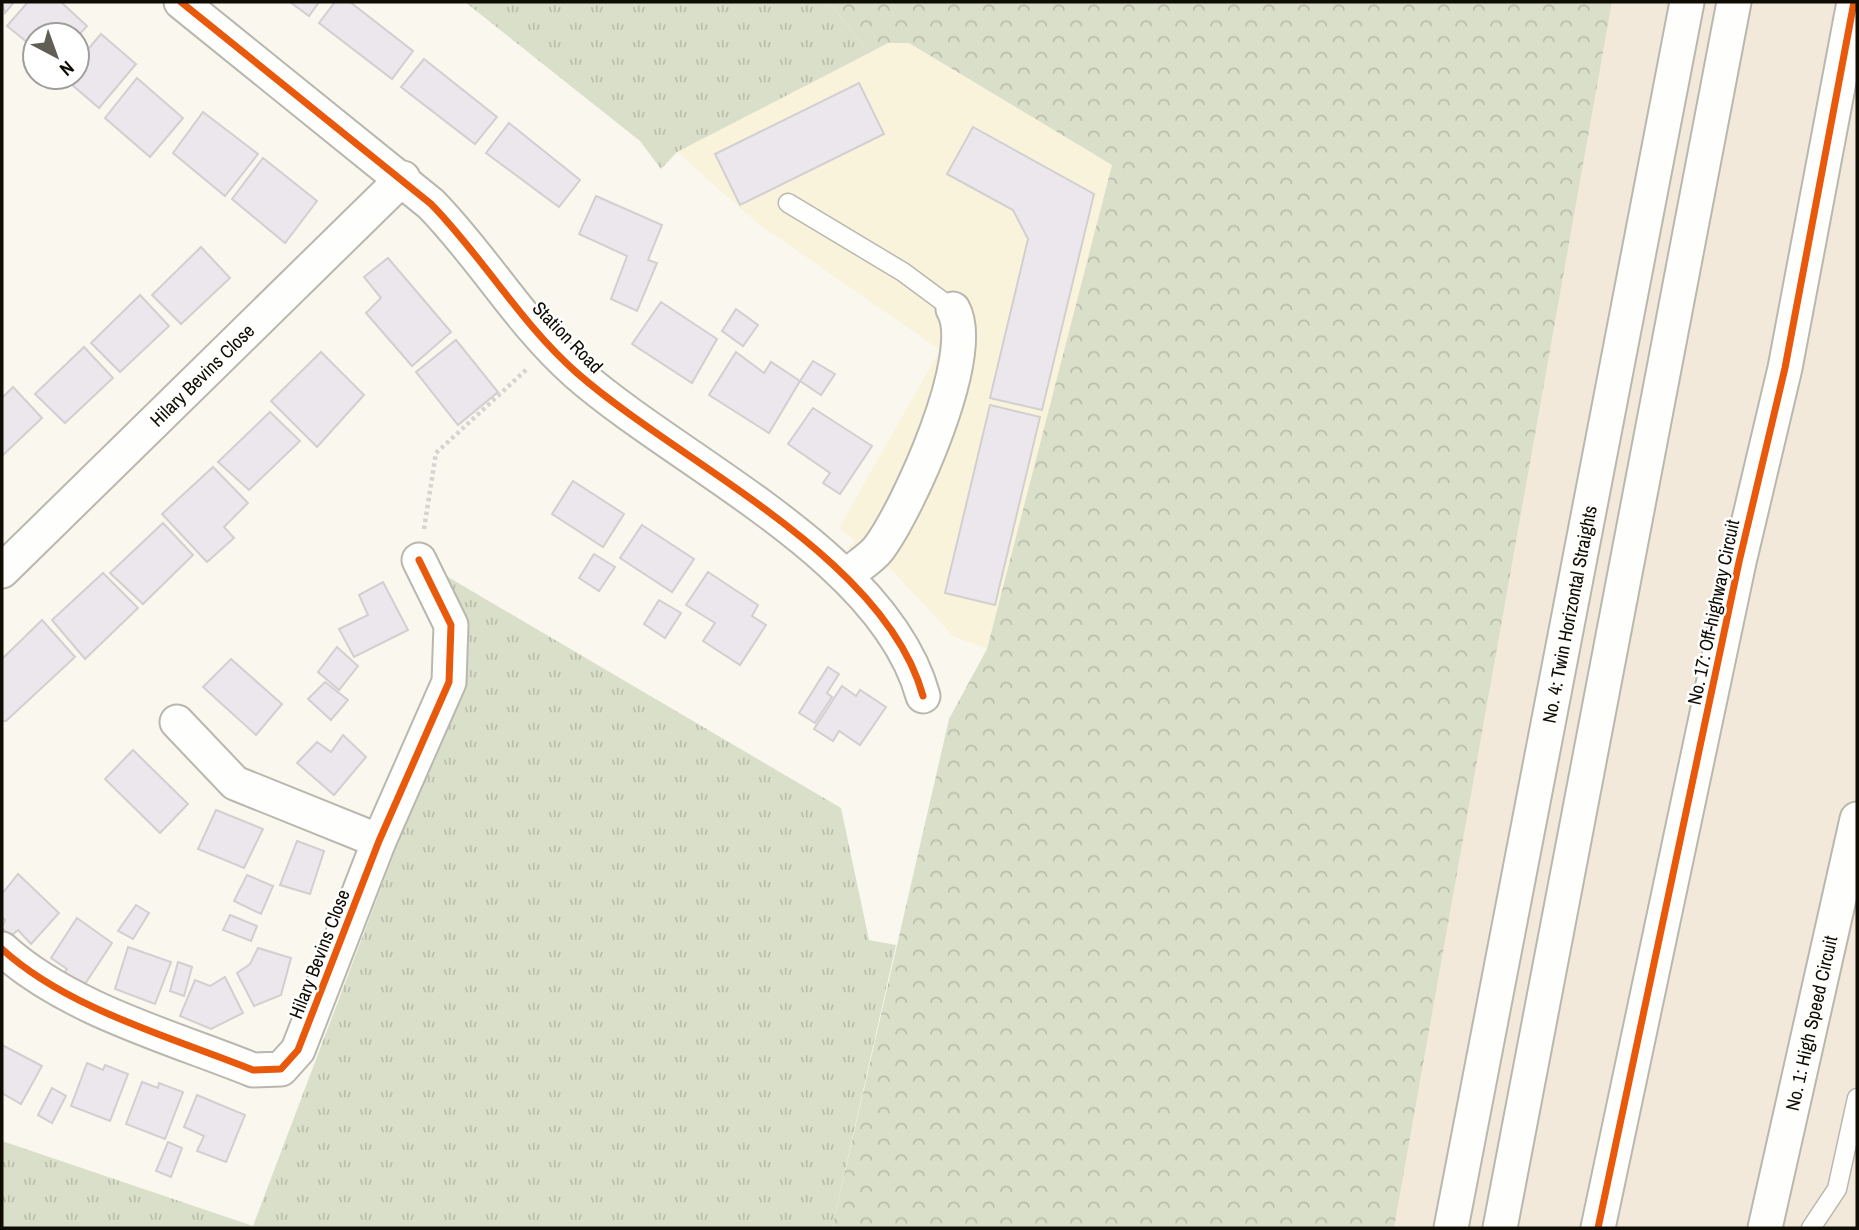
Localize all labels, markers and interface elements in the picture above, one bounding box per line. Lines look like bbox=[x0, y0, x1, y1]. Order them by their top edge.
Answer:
north arrow bbox=[21, 21, 91, 91]
text: N bbox=[54, 55, 80, 82]
street label: Station Road bbox=[527, 295, 609, 379]
street label: Hilary Bevins Close bbox=[144, 318, 260, 432]
street label: No. 4: Twin Horizontal Straights bbox=[1536, 503, 1603, 725]
street label: No. 17: Off-highway Circuit bbox=[1681, 516, 1745, 707]
street label: Hilary Bevins Close bbox=[282, 885, 356, 1023]
street label: No. 1: High Speed Circuit bbox=[1779, 932, 1844, 1113]

